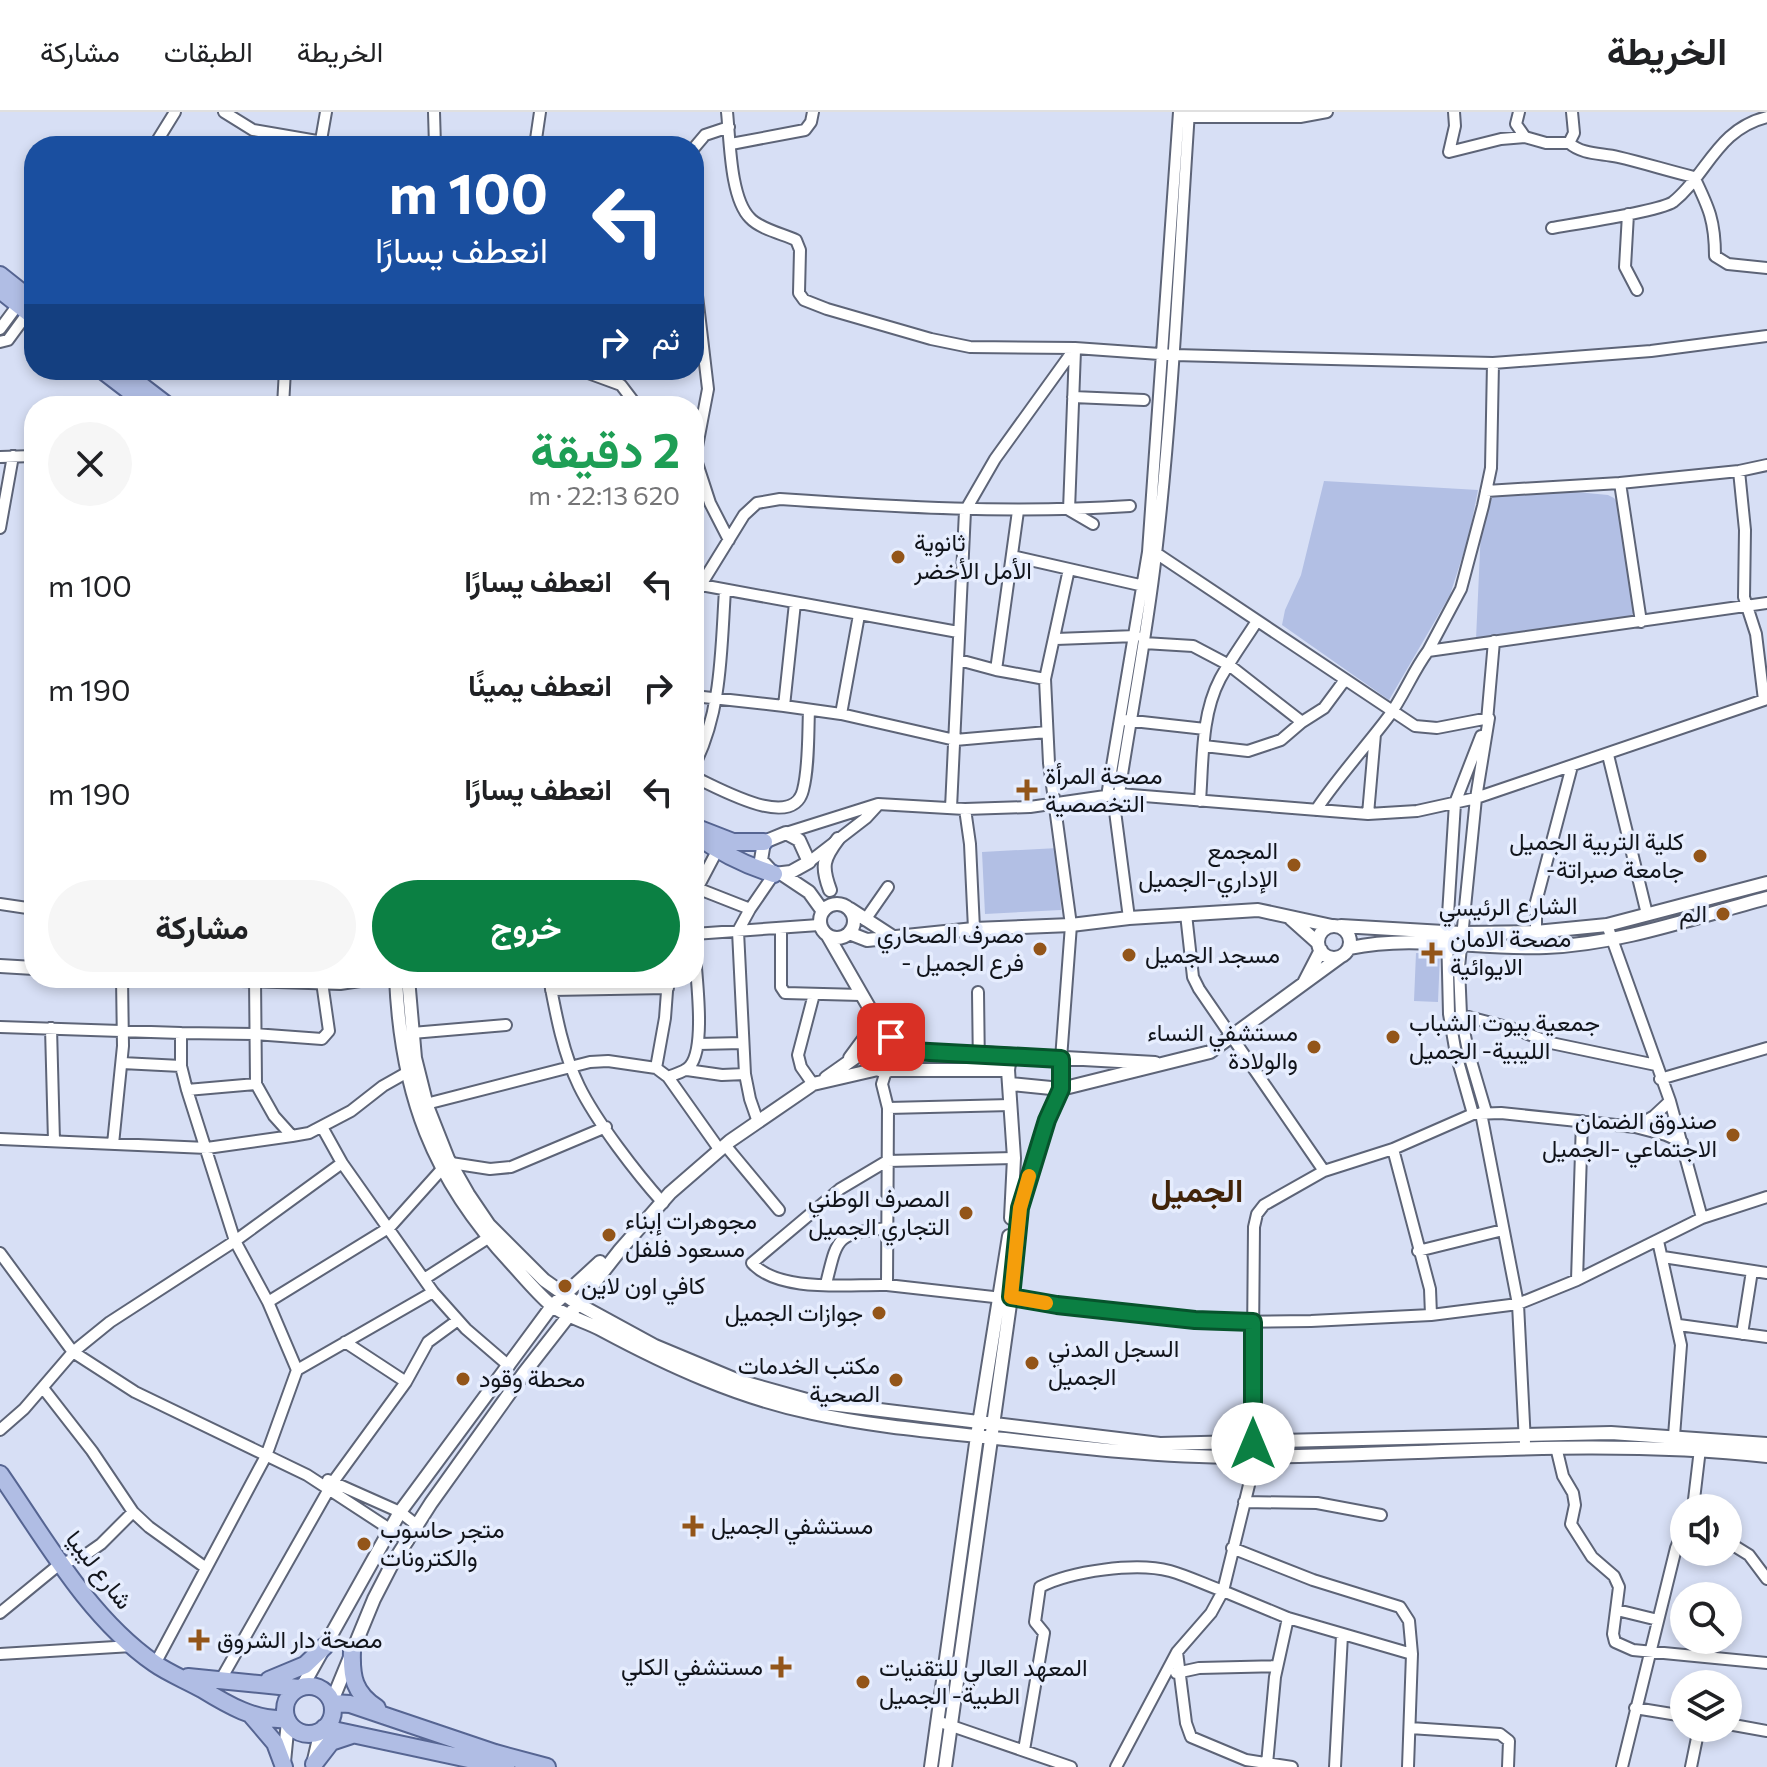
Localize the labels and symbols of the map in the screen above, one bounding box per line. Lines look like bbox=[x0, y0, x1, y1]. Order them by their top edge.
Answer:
place label: ثانوية الأمل الأخضر bbox=[913, 527, 1032, 586]
marker: ثانوية الأمل الأخضر bbox=[889, 548, 907, 566]
place label: مصحة المرأة التخصصية bbox=[1045, 760, 1162, 818]
marker: مصحة المرأة التخصصية bbox=[1016, 779, 1038, 801]
place label: كلية التربية الجميل -جامعة صبراتة bbox=[1509, 826, 1684, 885]
place label: المجمع الإداري-الجميل bbox=[1138, 835, 1278, 898]
marker: كلية التربية الجميل -جامعة صبراتة bbox=[1691, 847, 1709, 865]
marker: المجمع الإداري-الجميل bbox=[1285, 856, 1303, 874]
street label: الشارع الرئيسي bbox=[1438, 890, 1578, 927]
place label: الم bbox=[1679, 898, 1707, 930]
marker: الم bbox=[1714, 905, 1732, 923]
place label: مصرف الصحاري - فرع الجميل bbox=[877, 919, 1024, 979]
place label: مصحة الامان الايوائية bbox=[1450, 923, 1571, 982]
place label: مسجد الجميل bbox=[1145, 939, 1280, 969]
marker: مصرف الصحاري - فرع الجميل bbox=[1031, 940, 1049, 958]
marker: مصحة الامان الايوائية bbox=[1421, 942, 1443, 964]
marker: مسجد الجميل bbox=[1120, 946, 1138, 964]
pin bbox=[857, 1003, 925, 1071]
place label: جمعية بيوت الشباب الليبية- الجميل bbox=[1409, 1007, 1600, 1065]
place label: مستشفي النساء والولادة bbox=[1147, 1017, 1298, 1076]
marker: جمعية بيوت الشباب الليبية- الجميل bbox=[1384, 1028, 1402, 1046]
marker: مستشفي النساء والولادة bbox=[1305, 1038, 1323, 1056]
place label: صندوق الضمان الاجتماعي -الجميل bbox=[1542, 1105, 1717, 1168]
marker: صندوق الضمان الاجتماعي -الجميل bbox=[1724, 1126, 1742, 1144]
district label: الجميل bbox=[1151, 1169, 1243, 1210]
place label: المصرف الوطني التجاري الجميل bbox=[808, 1183, 950, 1246]
marker: المصرف الوطني التجاري الجميل bbox=[957, 1204, 975, 1222]
place label: مجوهرات إبناء مسعود فلفل bbox=[625, 1205, 757, 1264]
marker: مجوهرات إبناء مسعود فلفل bbox=[600, 1226, 618, 1244]
place label: كافي اون لاين bbox=[581, 1270, 705, 1305]
marker: كافي اون لاين bbox=[556, 1277, 574, 1295]
place label: جوازات الجميل bbox=[725, 1297, 863, 1328]
marker: جوازات الجميل bbox=[870, 1304, 888, 1322]
place label: السجل المدني الجميل bbox=[1048, 1333, 1179, 1391]
place label: مكتب الخدمات الصحية bbox=[738, 1350, 880, 1408]
marker: السجل المدني الجميل bbox=[1023, 1354, 1041, 1372]
place label: محطة وقود bbox=[479, 1363, 585, 1394]
marker: محطة وقود bbox=[454, 1370, 472, 1388]
marker: مكتب الخدمات الصحية bbox=[887, 1371, 905, 1389]
position arrow bbox=[1211, 1402, 1295, 1486]
place label: مستشفي الجميل bbox=[711, 1510, 873, 1545]
place label: متجر حاسوب والكترونات bbox=[380, 1514, 505, 1573]
marker: مستشفي الجميل bbox=[682, 1515, 704, 1537]
street label: شارع ليبيا bbox=[58, 1524, 140, 1616]
marker: متجر حاسوب والكترونات bbox=[355, 1535, 373, 1553]
place label: مصحة دار الشروق bbox=[217, 1624, 383, 1655]
marker: مصحة دار الشروق bbox=[188, 1629, 210, 1651]
place label: مستشفي الكلي bbox=[621, 1651, 763, 1686]
place label: المعهد العالي للتقنيات الطبية- الجميل bbox=[879, 1652, 1088, 1710]
marker: مستشفي الكلي bbox=[770, 1656, 792, 1678]
marker: المعهد العالي للتقنيات الطبية- الجميل bbox=[854, 1673, 872, 1691]

